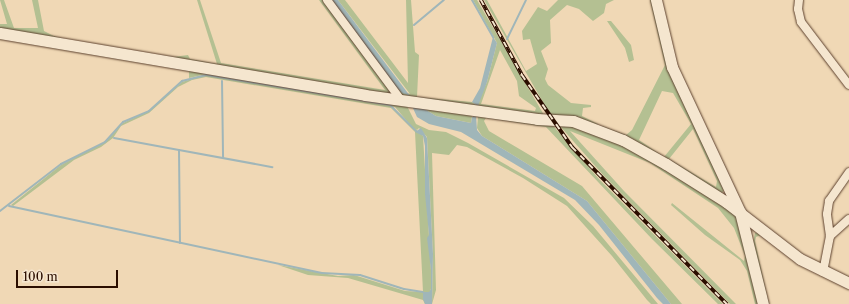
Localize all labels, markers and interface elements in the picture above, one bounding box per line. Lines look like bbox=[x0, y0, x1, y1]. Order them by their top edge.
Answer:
scale bar bbox=[18, 262, 120, 288]
text: 100 m bbox=[23, 269, 58, 284]

